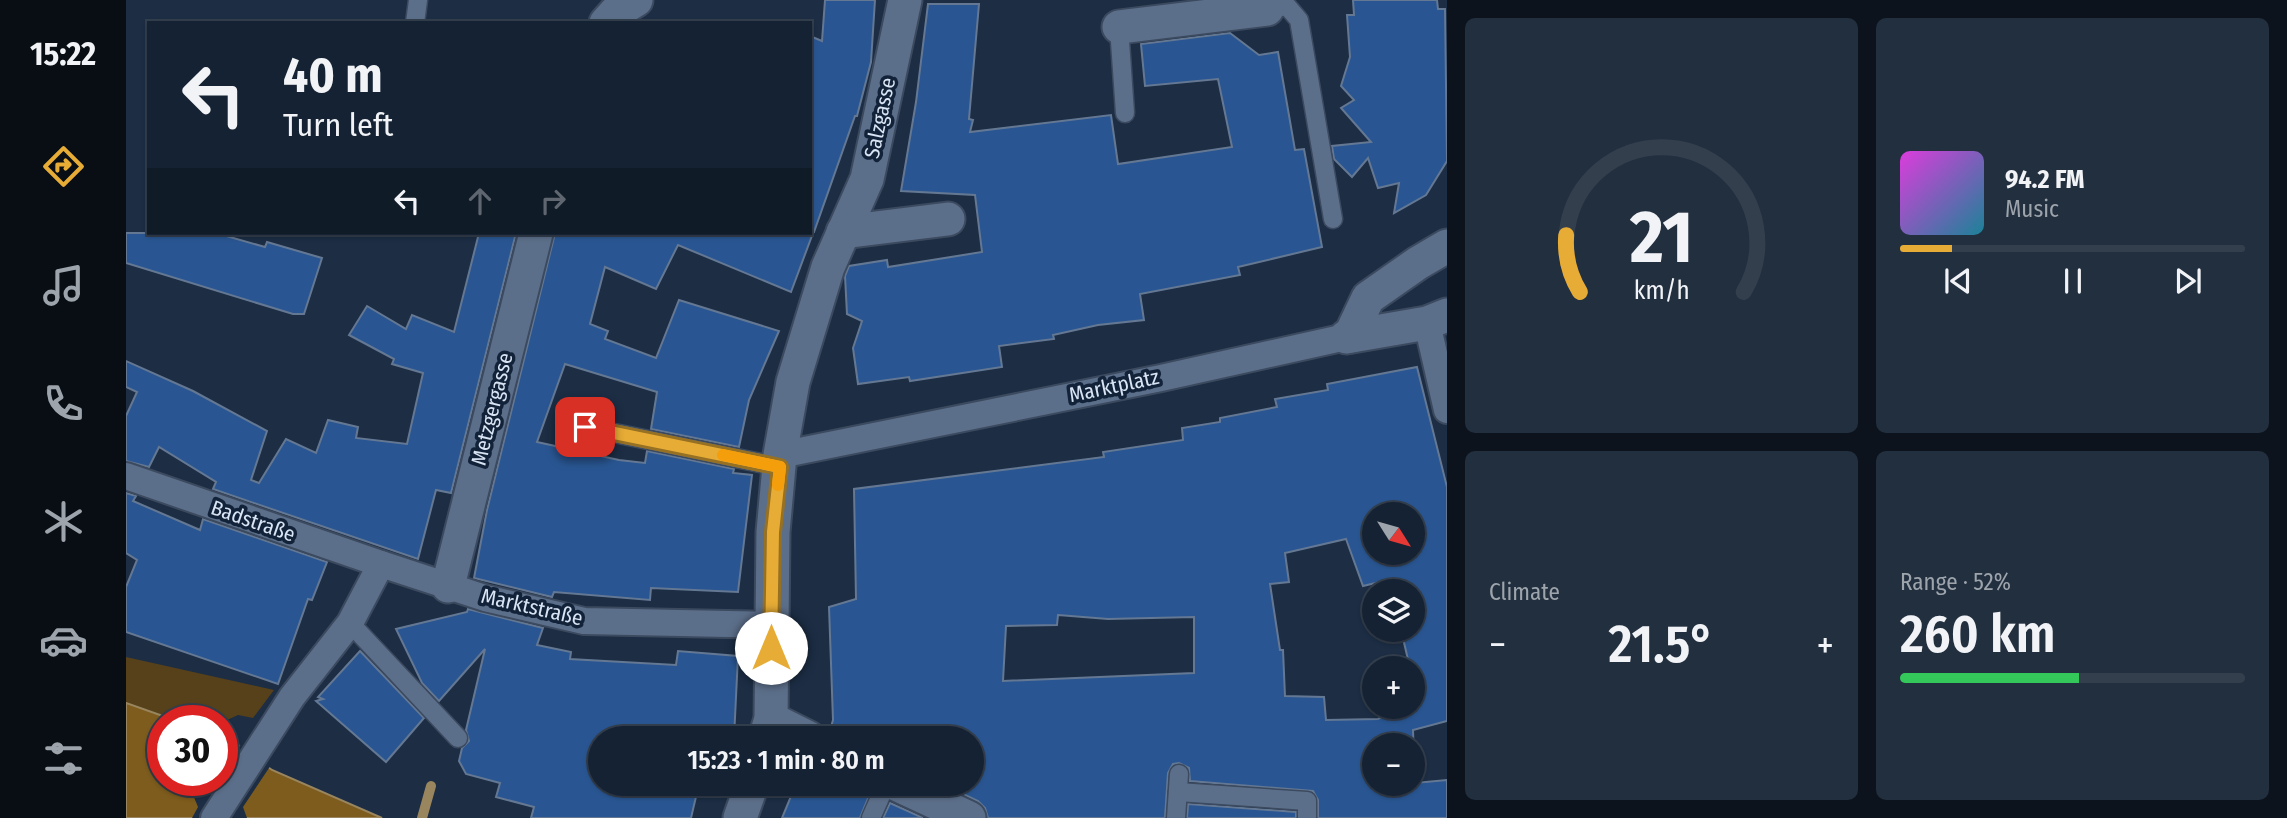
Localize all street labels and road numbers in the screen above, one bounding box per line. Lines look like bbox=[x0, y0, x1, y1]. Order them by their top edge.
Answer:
street label: Salzgasse bbox=[859, 75, 901, 161]
street label: Metzgergasse bbox=[465, 350, 519, 468]
street label: Marktplatz bbox=[1067, 364, 1161, 408]
street label: Badstraße bbox=[207, 494, 299, 548]
street label: Marktstraße bbox=[479, 583, 585, 631]

